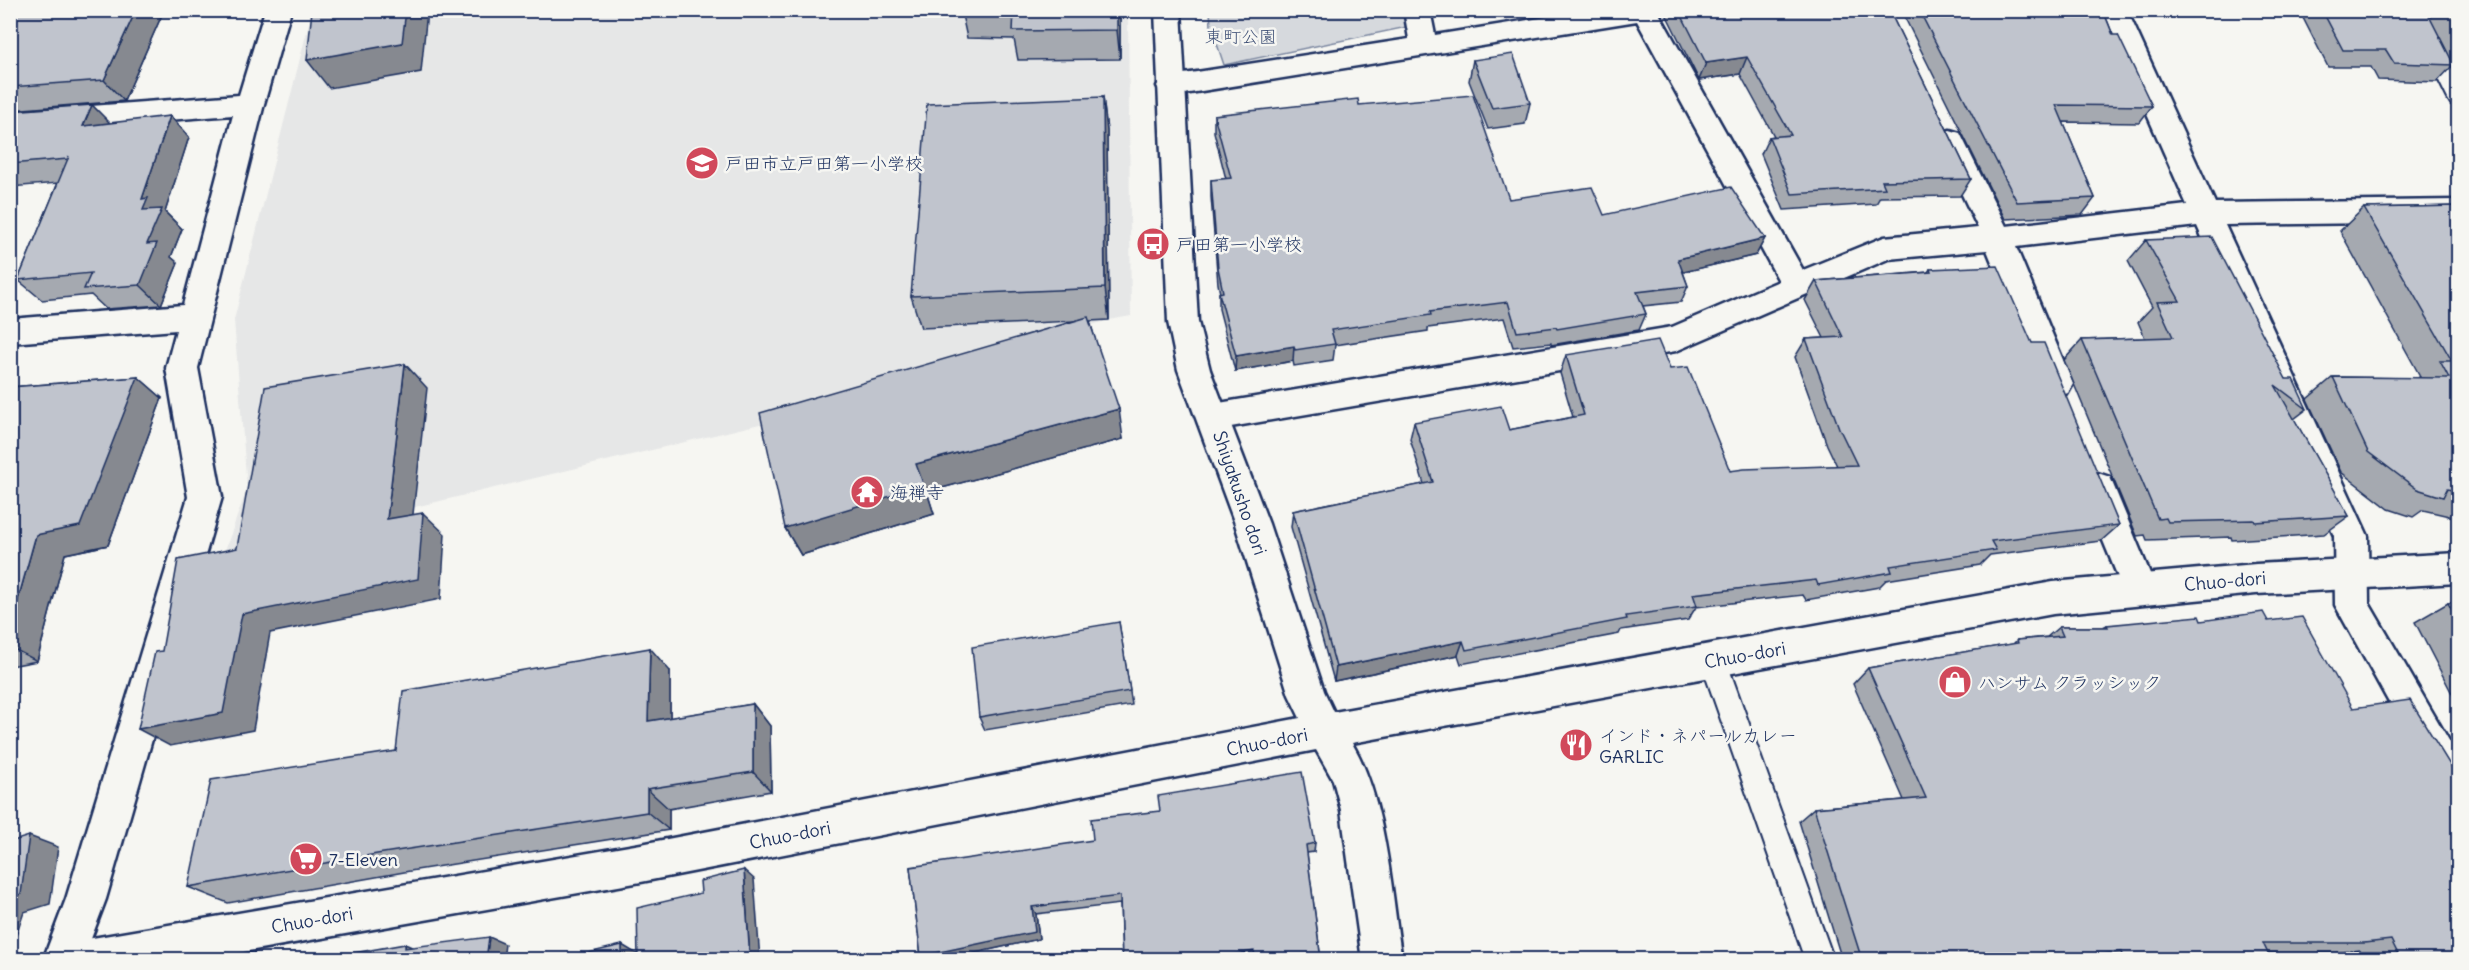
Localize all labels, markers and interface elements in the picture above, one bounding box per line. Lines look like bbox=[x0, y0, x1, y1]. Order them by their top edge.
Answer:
park label: 東町公園 bbox=[1205, 25, 1277, 48]
school or university icon: 戸田市立戸田第一小学校 bbox=[684, 145, 720, 181]
place label: 戸田市立戸田第一小学校 bbox=[725, 152, 923, 175]
bus stop icon: 戸田第一小学校 bbox=[1135, 226, 1171, 262]
place label: 戸田第一小学校 bbox=[1176, 233, 1302, 256]
street label: Shiyakusho dori bbox=[1208, 428, 1272, 558]
temple icon: 海禅寺 bbox=[849, 474, 885, 510]
place label: 海禅寺 bbox=[890, 481, 944, 504]
street label: Chuo-dori bbox=[2183, 566, 2267, 596]
street label: Chuo-dori bbox=[1702, 637, 1788, 673]
shop icon: ハンサム クラッシック bbox=[1937, 664, 1973, 700]
place label: ハンサム クラッシック bbox=[1978, 671, 2161, 694]
street label: Chuo-dori bbox=[1224, 723, 1310, 761]
place label: インド・ネパールカレー GARLIC bbox=[1599, 724, 1797, 768]
restaurant icon: インド・ネパールカレー GARLIC bbox=[1558, 727, 1594, 763]
street label: Chuo-dori bbox=[747, 816, 833, 854]
supermarket icon: 7-Eleven bbox=[288, 841, 324, 877]
place label: 7-Eleven bbox=[329, 848, 398, 871]
street label: Chuo-dori bbox=[269, 902, 355, 938]

